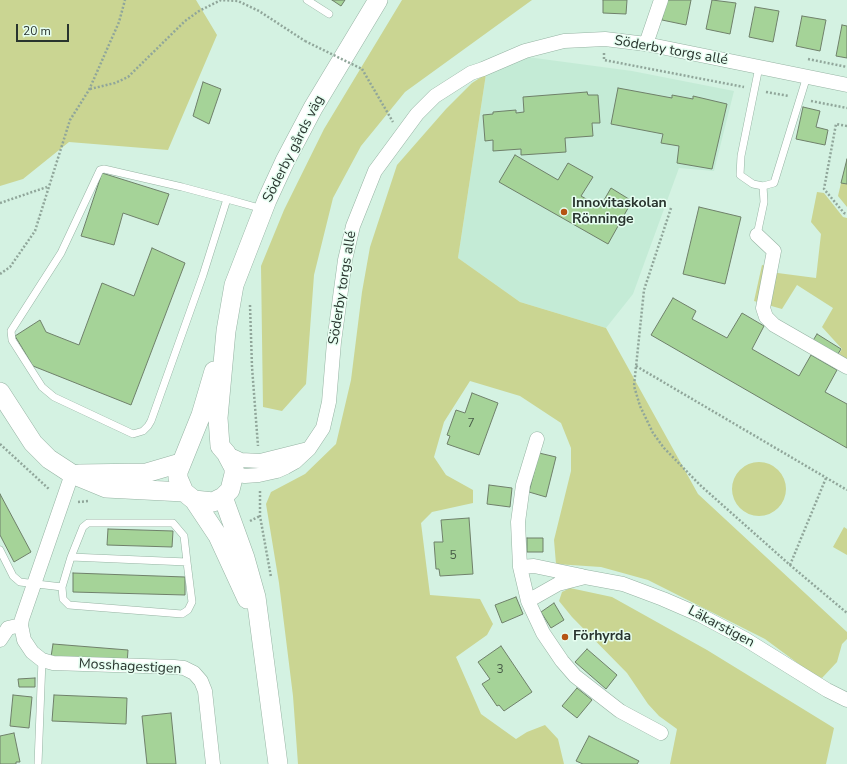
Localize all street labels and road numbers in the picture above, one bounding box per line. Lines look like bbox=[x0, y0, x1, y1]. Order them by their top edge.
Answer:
street label: Söderby torgs allé bbox=[613, 33, 729, 69]
street label: Söderby gårds väg bbox=[260, 93, 328, 205]
street label: Söderby torgs allé bbox=[326, 230, 360, 346]
street label: Läkarstigen bbox=[685, 603, 757, 651]
street label: Mosshagestigen bbox=[78, 656, 182, 678]

